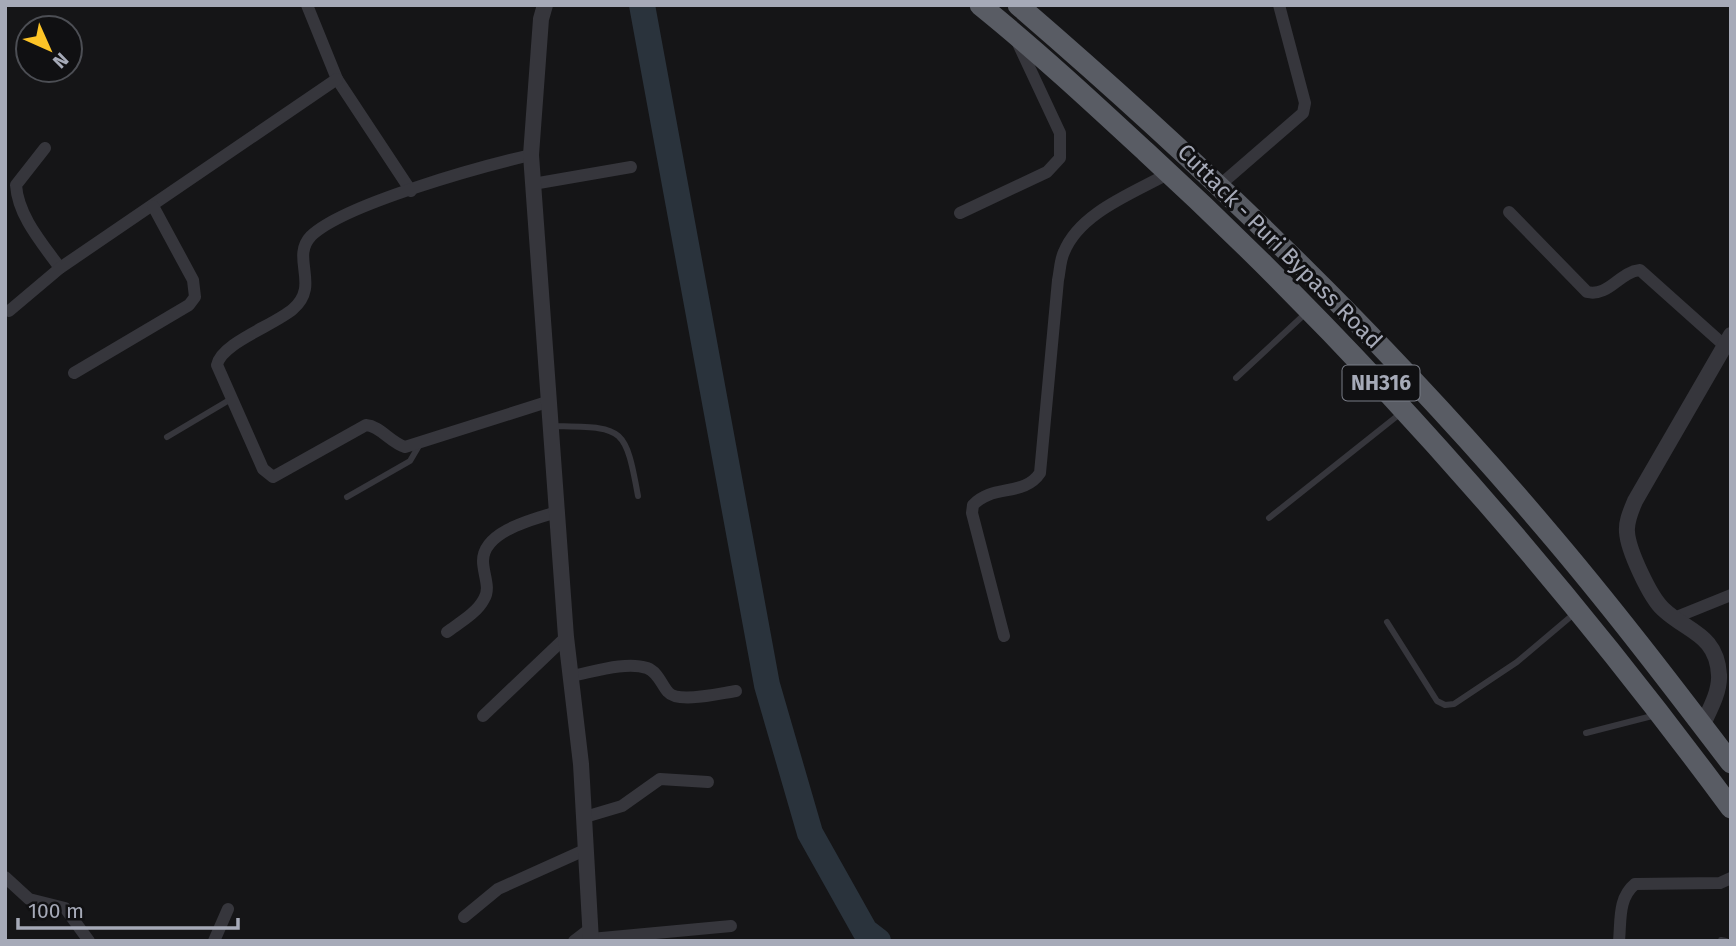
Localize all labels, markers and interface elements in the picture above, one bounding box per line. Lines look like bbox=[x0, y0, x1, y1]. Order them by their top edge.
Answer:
north arrow bbox=[14, 14, 84, 84]
text: N bbox=[48, 48, 73, 73]
street label: Cuttack - Puri Bypass Road bbox=[1172, 138, 1388, 354]
road number: NH316 bbox=[1342, 366, 1420, 400]
scale bar bbox=[18, 886, 238, 930]
text: 100 m bbox=[28, 898, 84, 924]

